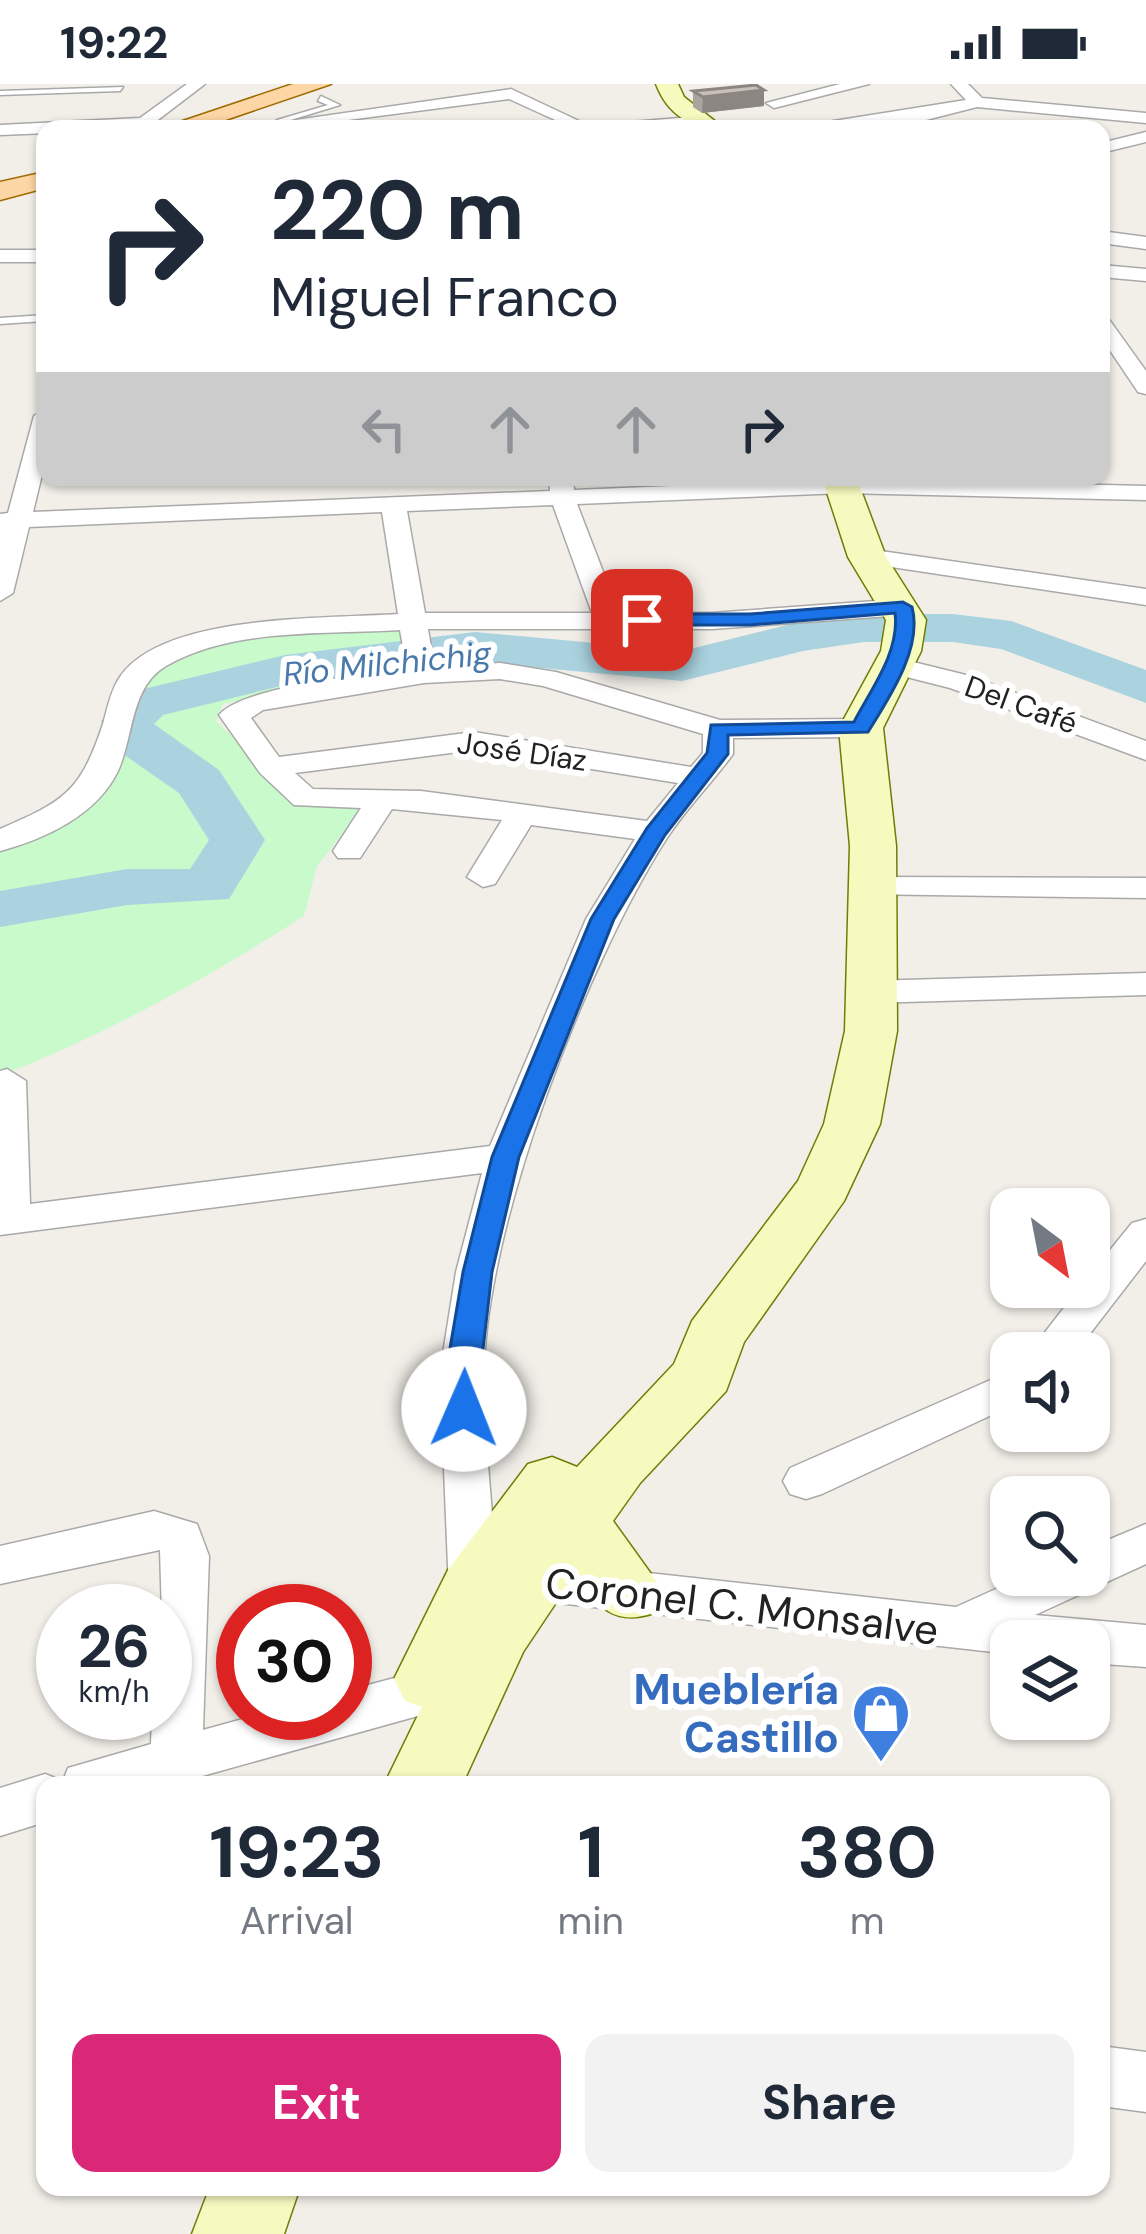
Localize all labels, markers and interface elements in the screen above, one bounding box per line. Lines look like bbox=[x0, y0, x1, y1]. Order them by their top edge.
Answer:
text: 19:22 bbox=[60, 13, 168, 72]
text: 220 m bbox=[270, 156, 525, 265]
icon: right bbox=[72, 168, 228, 324]
text: Miguel Franco bbox=[270, 262, 619, 333]
icon: left bbox=[351, 396, 417, 462]
icon: ahead bbox=[477, 396, 543, 462]
icon: ahead bbox=[603, 396, 669, 462]
icon: right bbox=[729, 396, 795, 462]
pin bbox=[591, 569, 693, 671]
icon: arrive bbox=[609, 587, 675, 653]
water label: Río Milchichig bbox=[281, 631, 494, 696]
street label: Del Café bbox=[960, 666, 1083, 743]
street label: José Díaz bbox=[455, 723, 589, 780]
north arrow bbox=[990, 1188, 1110, 1308]
map controls bbox=[990, 1188, 1110, 1740]
button: sound bbox=[990, 1332, 1110, 1452]
position arrow bbox=[401, 1346, 527, 1472]
button: search bbox=[990, 1476, 1110, 1596]
street label: Coronel C. Monsalve bbox=[542, 1555, 941, 1658]
speed limit sign: 30 bbox=[216, 1584, 372, 1740]
text: 26 bbox=[78, 1607, 150, 1686]
button: layers bbox=[990, 1620, 1110, 1740]
place label: Mueblería Castillo bbox=[634, 1662, 839, 1765]
text: km/h bbox=[79, 1672, 149, 1711]
shop icon: Mueblería Castillo bbox=[850, 1682, 912, 1764]
text: 19:23 bbox=[209, 1806, 384, 1899]
text: 1 bbox=[578, 1806, 604, 1899]
text: 380 bbox=[797, 1806, 937, 1899]
text: Arrival bbox=[240, 1895, 354, 1946]
text: min bbox=[558, 1895, 624, 1946]
text: m bbox=[850, 1895, 884, 1946]
button: Exit bbox=[72, 2034, 561, 2172]
button: Share bbox=[585, 2034, 1074, 2172]

